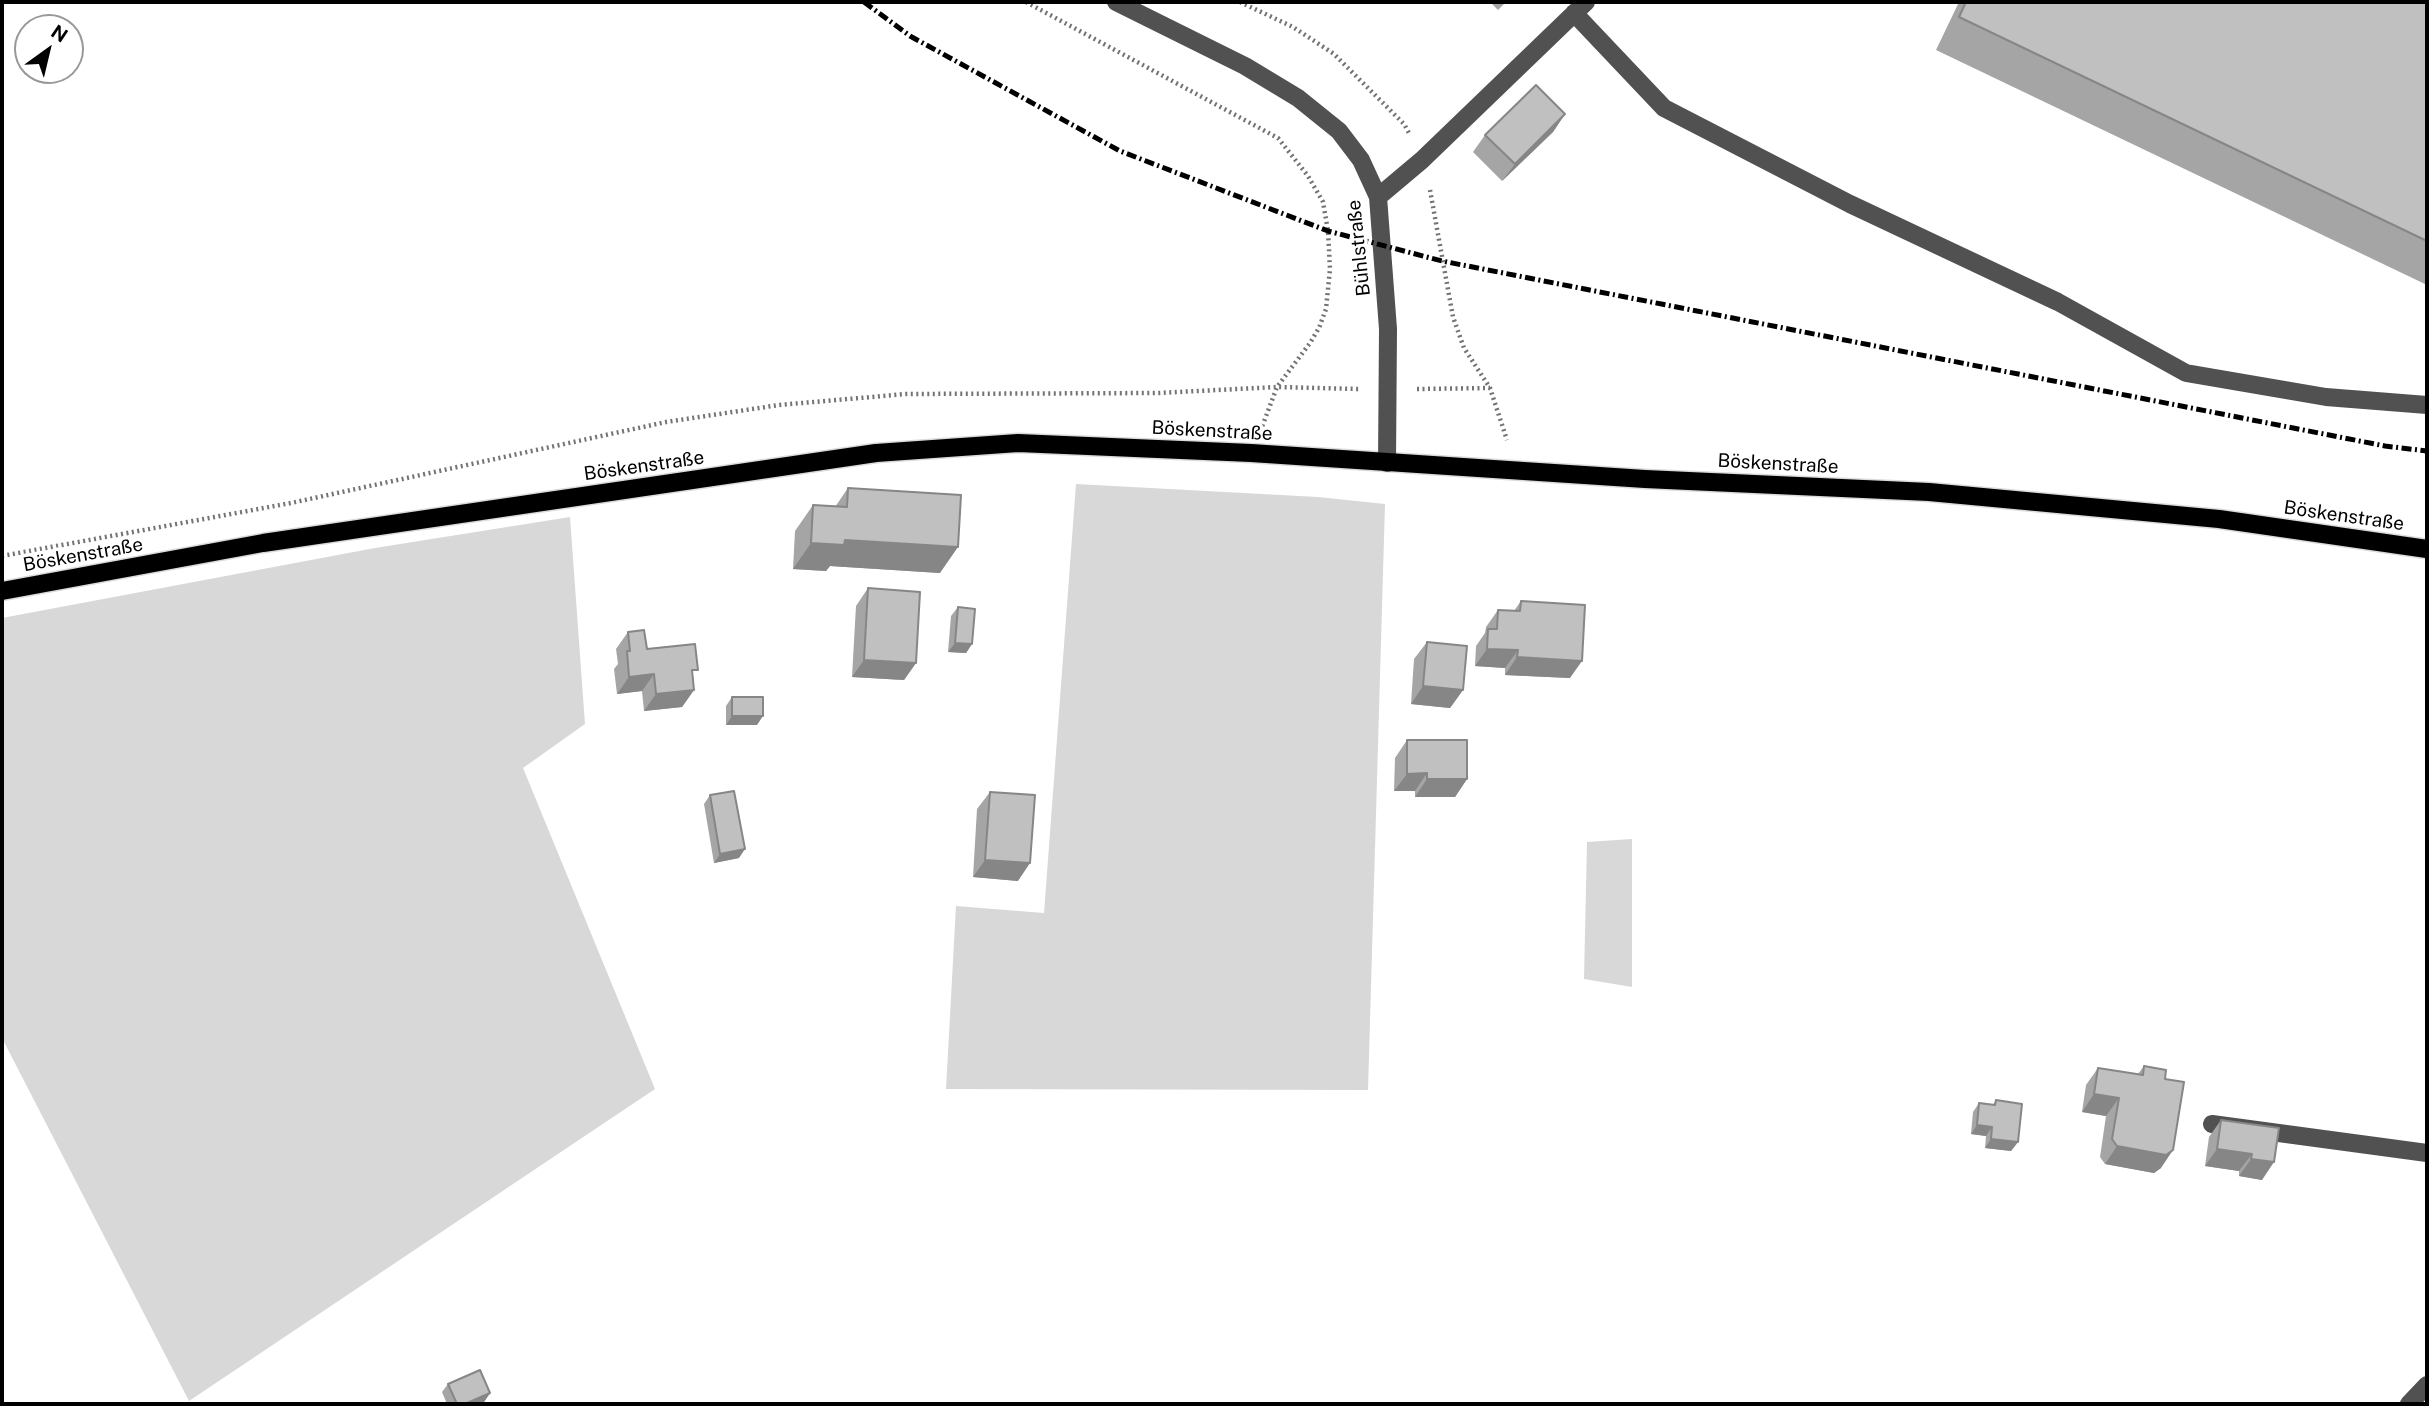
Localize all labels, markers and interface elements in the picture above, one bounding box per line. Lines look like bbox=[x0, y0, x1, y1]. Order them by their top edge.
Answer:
north arrow bbox=[14, 14, 84, 84]
text: N bbox=[47, 20, 72, 47]
street label: Bühlstraße bbox=[1343, 199, 1375, 297]
street label: Böskenstraße bbox=[1151, 416, 1273, 446]
street label: Böskenstraße bbox=[582, 446, 706, 486]
street label: Böskenstraße bbox=[1717, 449, 1839, 479]
street label: Böskenstraße bbox=[2282, 496, 2406, 536]
street label: Böskenstraße bbox=[21, 533, 145, 577]

